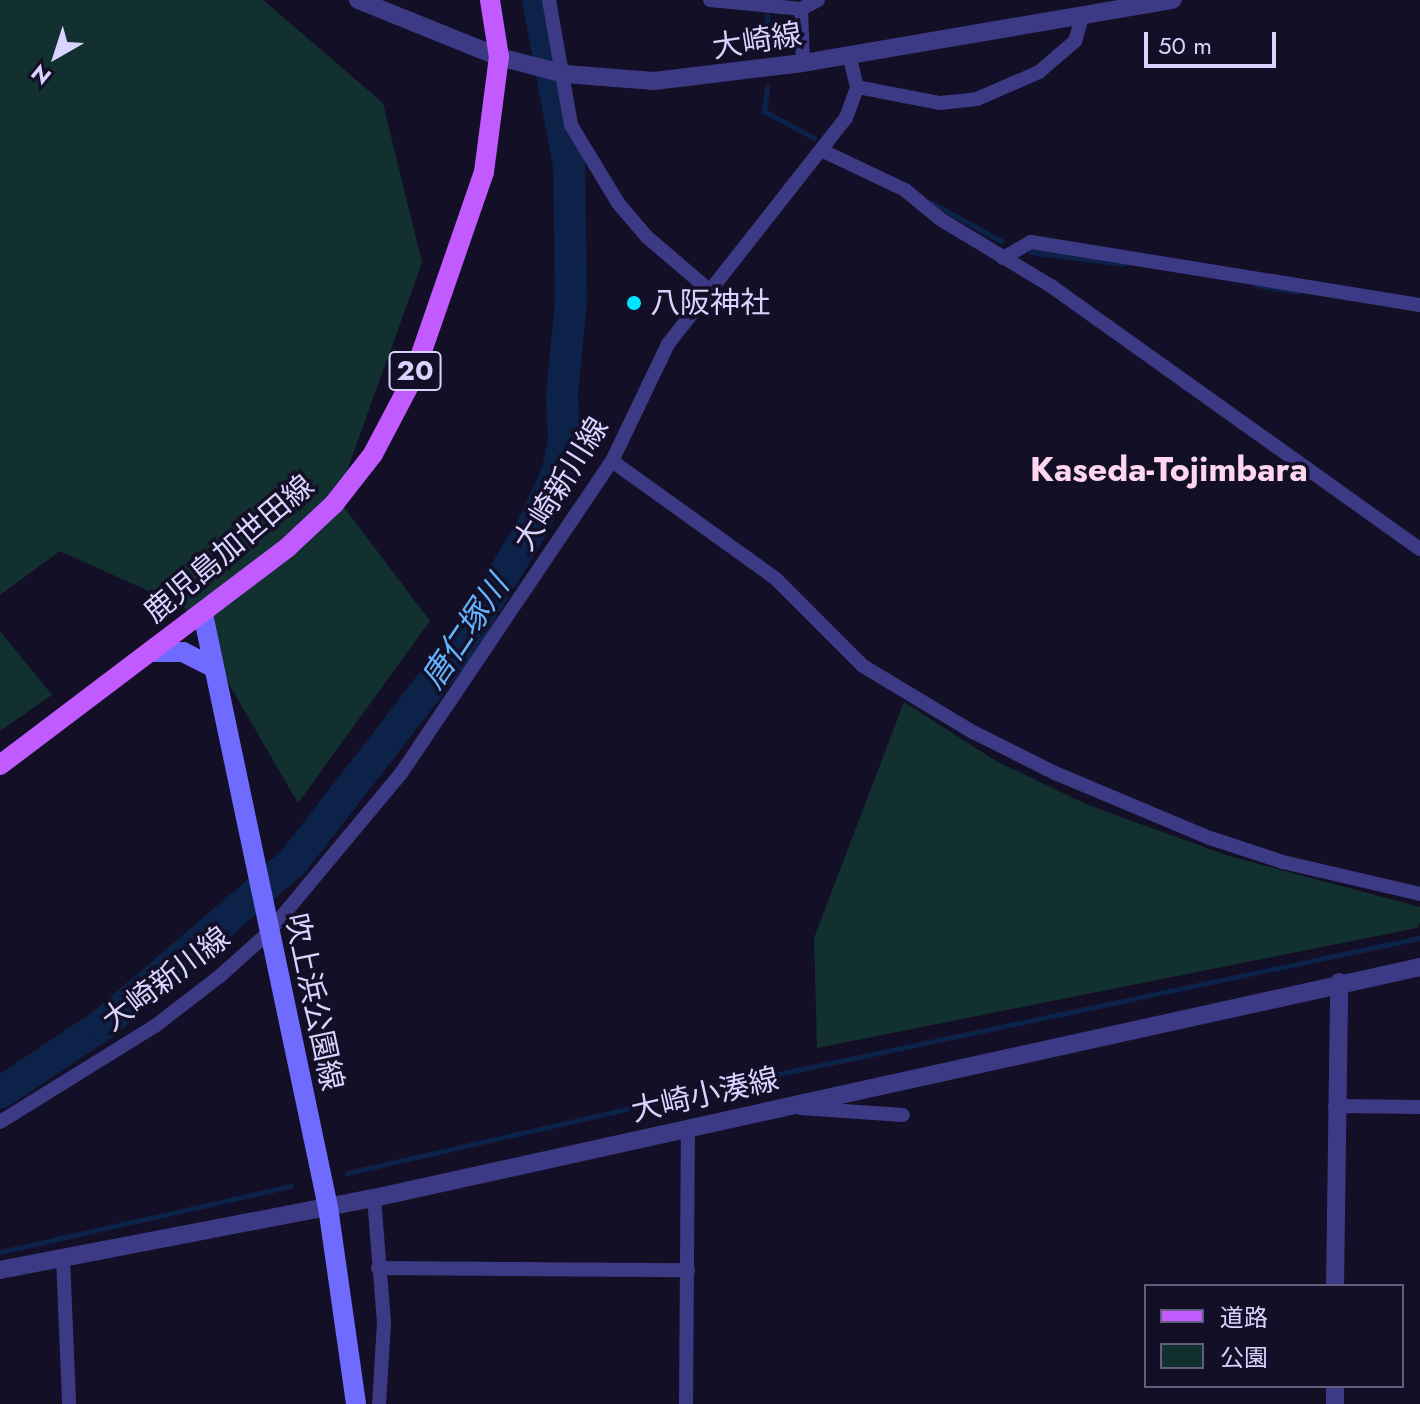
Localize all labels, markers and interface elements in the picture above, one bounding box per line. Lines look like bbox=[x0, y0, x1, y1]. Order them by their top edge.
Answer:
north arrow bbox=[16, 16, 96, 96]
street label: 大崎線 bbox=[710, 16, 804, 66]
scale bar bbox=[1148, 16, 1280, 66]
text: 50 m bbox=[1158, 28, 1212, 63]
text: N bbox=[24, 57, 58, 93]
place label: 八阪神社 bbox=[650, 285, 770, 321]
marker: 八阪神社 bbox=[625, 294, 643, 312]
road number: 20 bbox=[387, 347, 443, 395]
street label: 大崎新川線 bbox=[506, 411, 616, 557]
district label: Kaseda-Tojimbara bbox=[1030, 450, 1308, 490]
street label: 鹿児島加世田線 bbox=[137, 468, 321, 630]
water label: 唐仁塚川 bbox=[413, 568, 517, 696]
street label: 吹上浜公園線 bbox=[278, 910, 350, 1094]
street label: 大崎新川線 bbox=[95, 919, 237, 1039]
street label: 大崎小湊線 bbox=[628, 1061, 782, 1129]
legend bbox=[1144, 1284, 1404, 1388]
text: 道路 bbox=[1220, 1300, 1268, 1335]
text: 公園 bbox=[1220, 1340, 1268, 1375]

